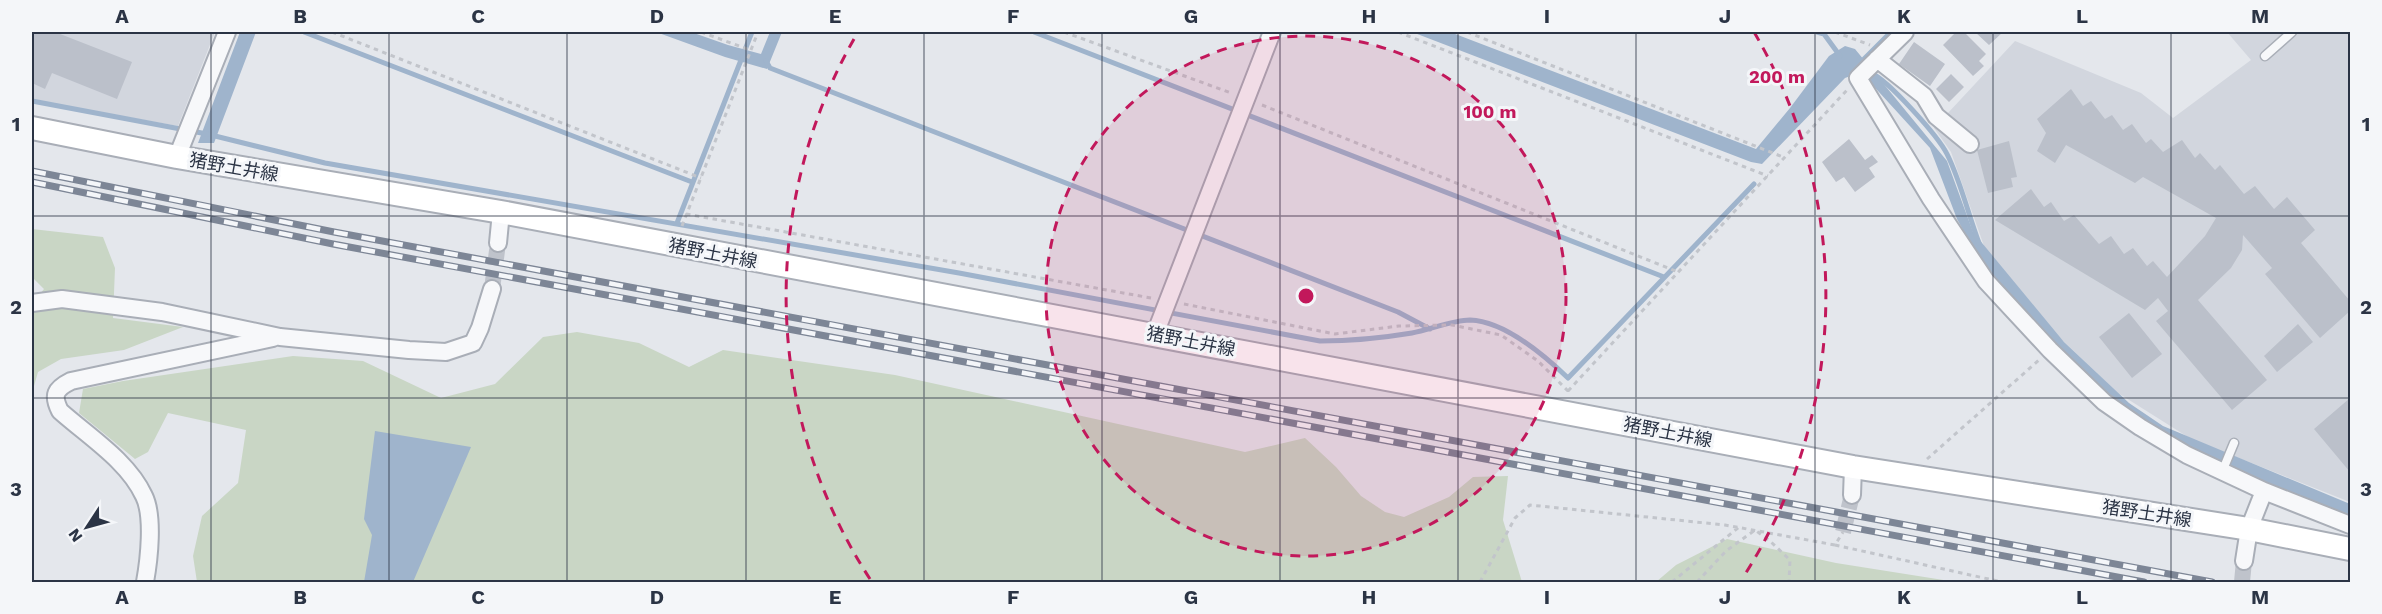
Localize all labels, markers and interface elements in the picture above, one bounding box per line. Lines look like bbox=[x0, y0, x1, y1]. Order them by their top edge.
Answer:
text: A bbox=[115, 4, 129, 28]
text: B bbox=[293, 4, 307, 28]
text: C bbox=[471, 4, 485, 28]
text: D bbox=[650, 4, 664, 28]
text: E bbox=[829, 4, 841, 28]
text: F bbox=[1007, 4, 1019, 28]
text: G bbox=[1184, 4, 1198, 28]
text: H bbox=[1362, 4, 1376, 28]
text: I bbox=[1544, 4, 1550, 28]
text: J bbox=[1719, 4, 1731, 28]
text: K bbox=[1897, 4, 1911, 28]
text: L bbox=[2076, 4, 2088, 28]
text: M bbox=[2251, 4, 2269, 28]
text: 200 m bbox=[1749, 66, 1805, 87]
text: 100 m bbox=[1463, 101, 1517, 122]
text: 1 bbox=[12, 112, 20, 136]
text: 1 bbox=[2362, 112, 2370, 136]
street label: 猪野土井線 bbox=[188, 149, 280, 185]
street label: 猪野土井線 bbox=[667, 234, 759, 272]
centre of rings bbox=[1296, 286, 1316, 306]
text: 2 bbox=[10, 295, 22, 319]
text: 2 bbox=[2360, 295, 2372, 319]
street label: 猪野土井線 bbox=[1145, 322, 1237, 360]
street label: 猪野土井線 bbox=[1622, 413, 1714, 451]
text: 3 bbox=[10, 477, 22, 501]
text: 3 bbox=[2360, 477, 2372, 501]
street label: 猪野土井線 bbox=[2101, 496, 2193, 530]
north arrow bbox=[57, 497, 117, 557]
text: N bbox=[64, 525, 86, 546]
text: A bbox=[115, 585, 129, 609]
text: B bbox=[293, 585, 307, 609]
text: C bbox=[471, 585, 485, 609]
text: D bbox=[650, 585, 664, 609]
text: E bbox=[829, 585, 841, 609]
text: F bbox=[1007, 585, 1019, 609]
text: G bbox=[1184, 585, 1198, 609]
text: H bbox=[1362, 585, 1376, 609]
text: I bbox=[1544, 585, 1550, 609]
text: J bbox=[1719, 585, 1731, 609]
text: K bbox=[1897, 585, 1911, 609]
text: L bbox=[2076, 585, 2088, 609]
text: M bbox=[2251, 585, 2269, 609]

